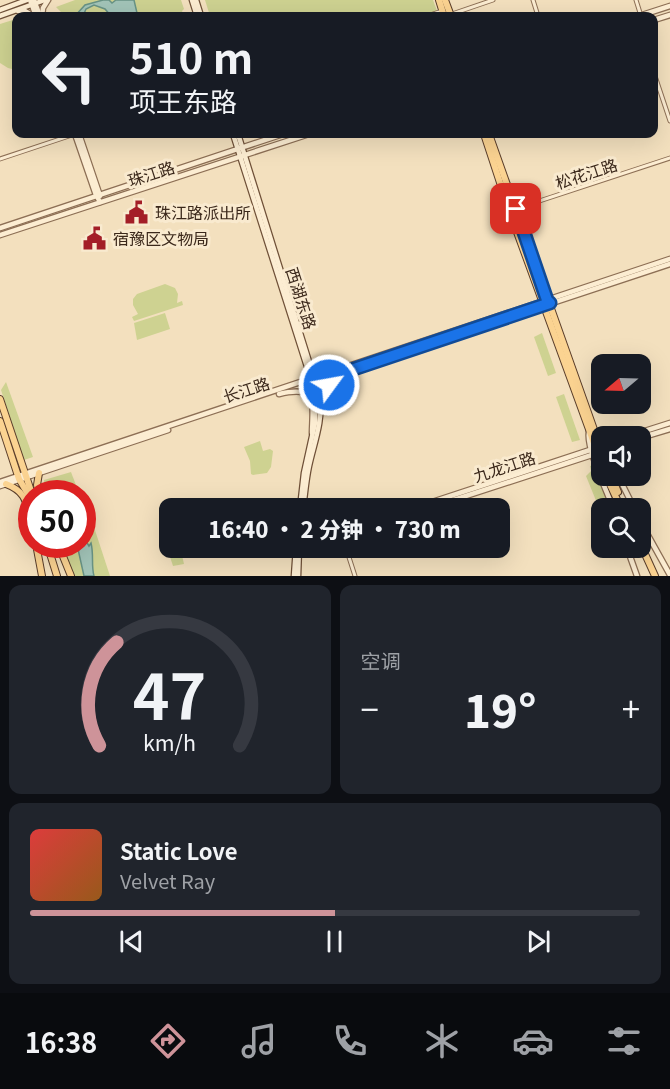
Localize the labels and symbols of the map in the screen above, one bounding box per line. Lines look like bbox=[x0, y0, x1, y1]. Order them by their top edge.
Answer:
street label: 松花江路 bbox=[552, 152, 620, 194]
street label: 珠江路 bbox=[124, 154, 178, 192]
pin bbox=[490, 183, 541, 234]
public building icon: 珠江路派出所 bbox=[124, 199, 150, 225]
place label: 珠江路派出所 bbox=[155, 200, 251, 224]
public building icon: 宿豫区文物局 bbox=[82, 225, 108, 251]
place label: 宿豫区文物局 bbox=[113, 226, 209, 250]
street label: 西湖东路 bbox=[281, 264, 323, 332]
position arrow bbox=[297, 353, 361, 417]
north arrow bbox=[591, 354, 651, 414]
street label: 长江路 bbox=[219, 370, 273, 408]
street label: 九龙江路 bbox=[470, 445, 538, 487]
speed limit sign: 50 bbox=[18, 480, 96, 558]

